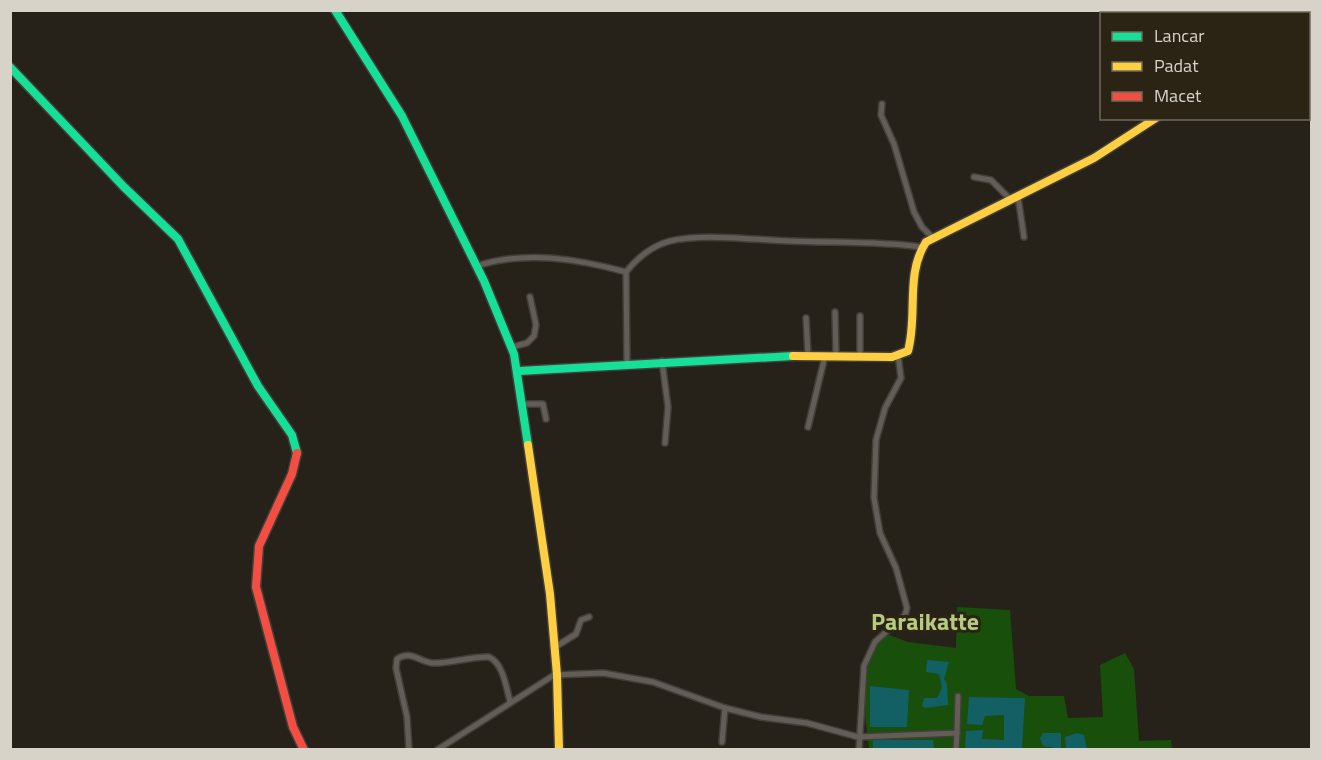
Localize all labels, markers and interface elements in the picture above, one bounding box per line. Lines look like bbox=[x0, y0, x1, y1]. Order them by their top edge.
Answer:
legend bbox=[1100, 12, 1310, 120]
text: Lancar bbox=[1154, 22, 1204, 49]
text: Padat bbox=[1154, 52, 1199, 79]
text: Macet bbox=[1154, 82, 1202, 109]
district label: Paraikatte bbox=[871, 603, 979, 639]

